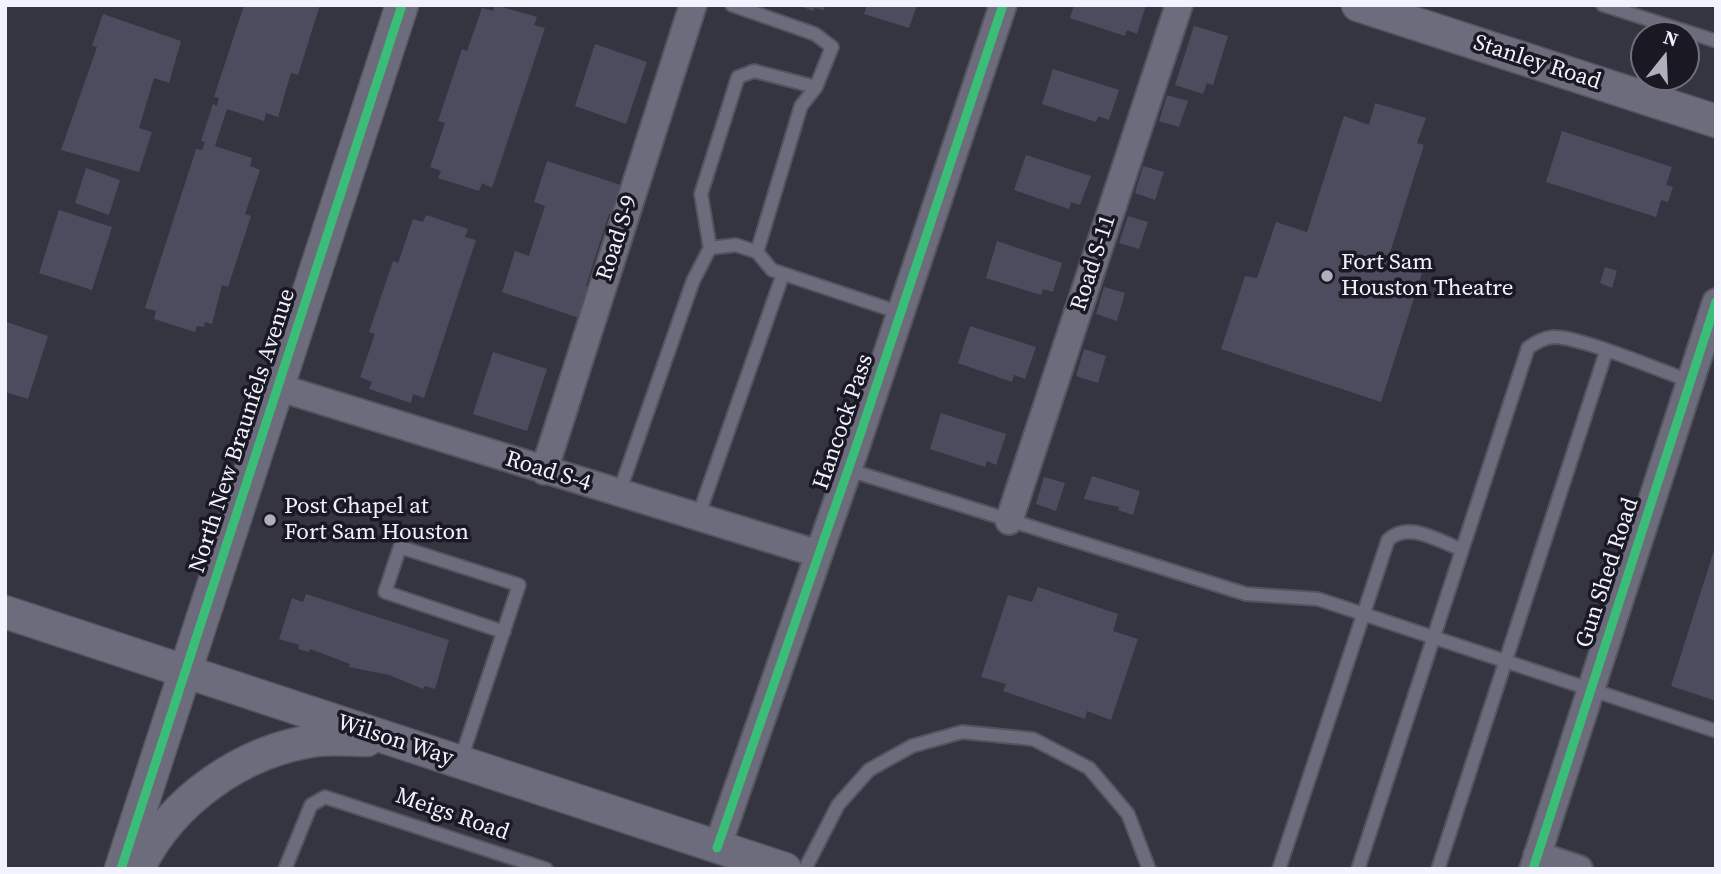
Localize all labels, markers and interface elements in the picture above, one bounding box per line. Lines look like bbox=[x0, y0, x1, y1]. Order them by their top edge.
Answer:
north arrow bbox=[1630, 21, 1700, 91]
text: N bbox=[1660, 23, 1681, 52]
street label: Stanley Road bbox=[1470, 29, 1604, 97]
street label: Road S-9 bbox=[591, 192, 645, 284]
street label: Road S-11 bbox=[1066, 211, 1122, 315]
place label: Fort Sam Houston Theatre bbox=[1341, 249, 1513, 303]
marker: Fort Sam Houston Theatre bbox=[1319, 268, 1335, 284]
street label: North New Braunfels Avenue bbox=[184, 285, 302, 577]
street label: Hancock Pass bbox=[808, 351, 880, 493]
street label: Road S-4 bbox=[502, 446, 594, 498]
place label: Post Chapel at Fort Sam Houston bbox=[284, 493, 469, 547]
street label: Gun Shed Road bbox=[1571, 495, 1645, 651]
marker: Post Chapel at Fort Sam Houston bbox=[262, 512, 278, 528]
street label: Wilson Way bbox=[333, 709, 457, 773]
street label: Meigs Road bbox=[392, 783, 512, 847]

